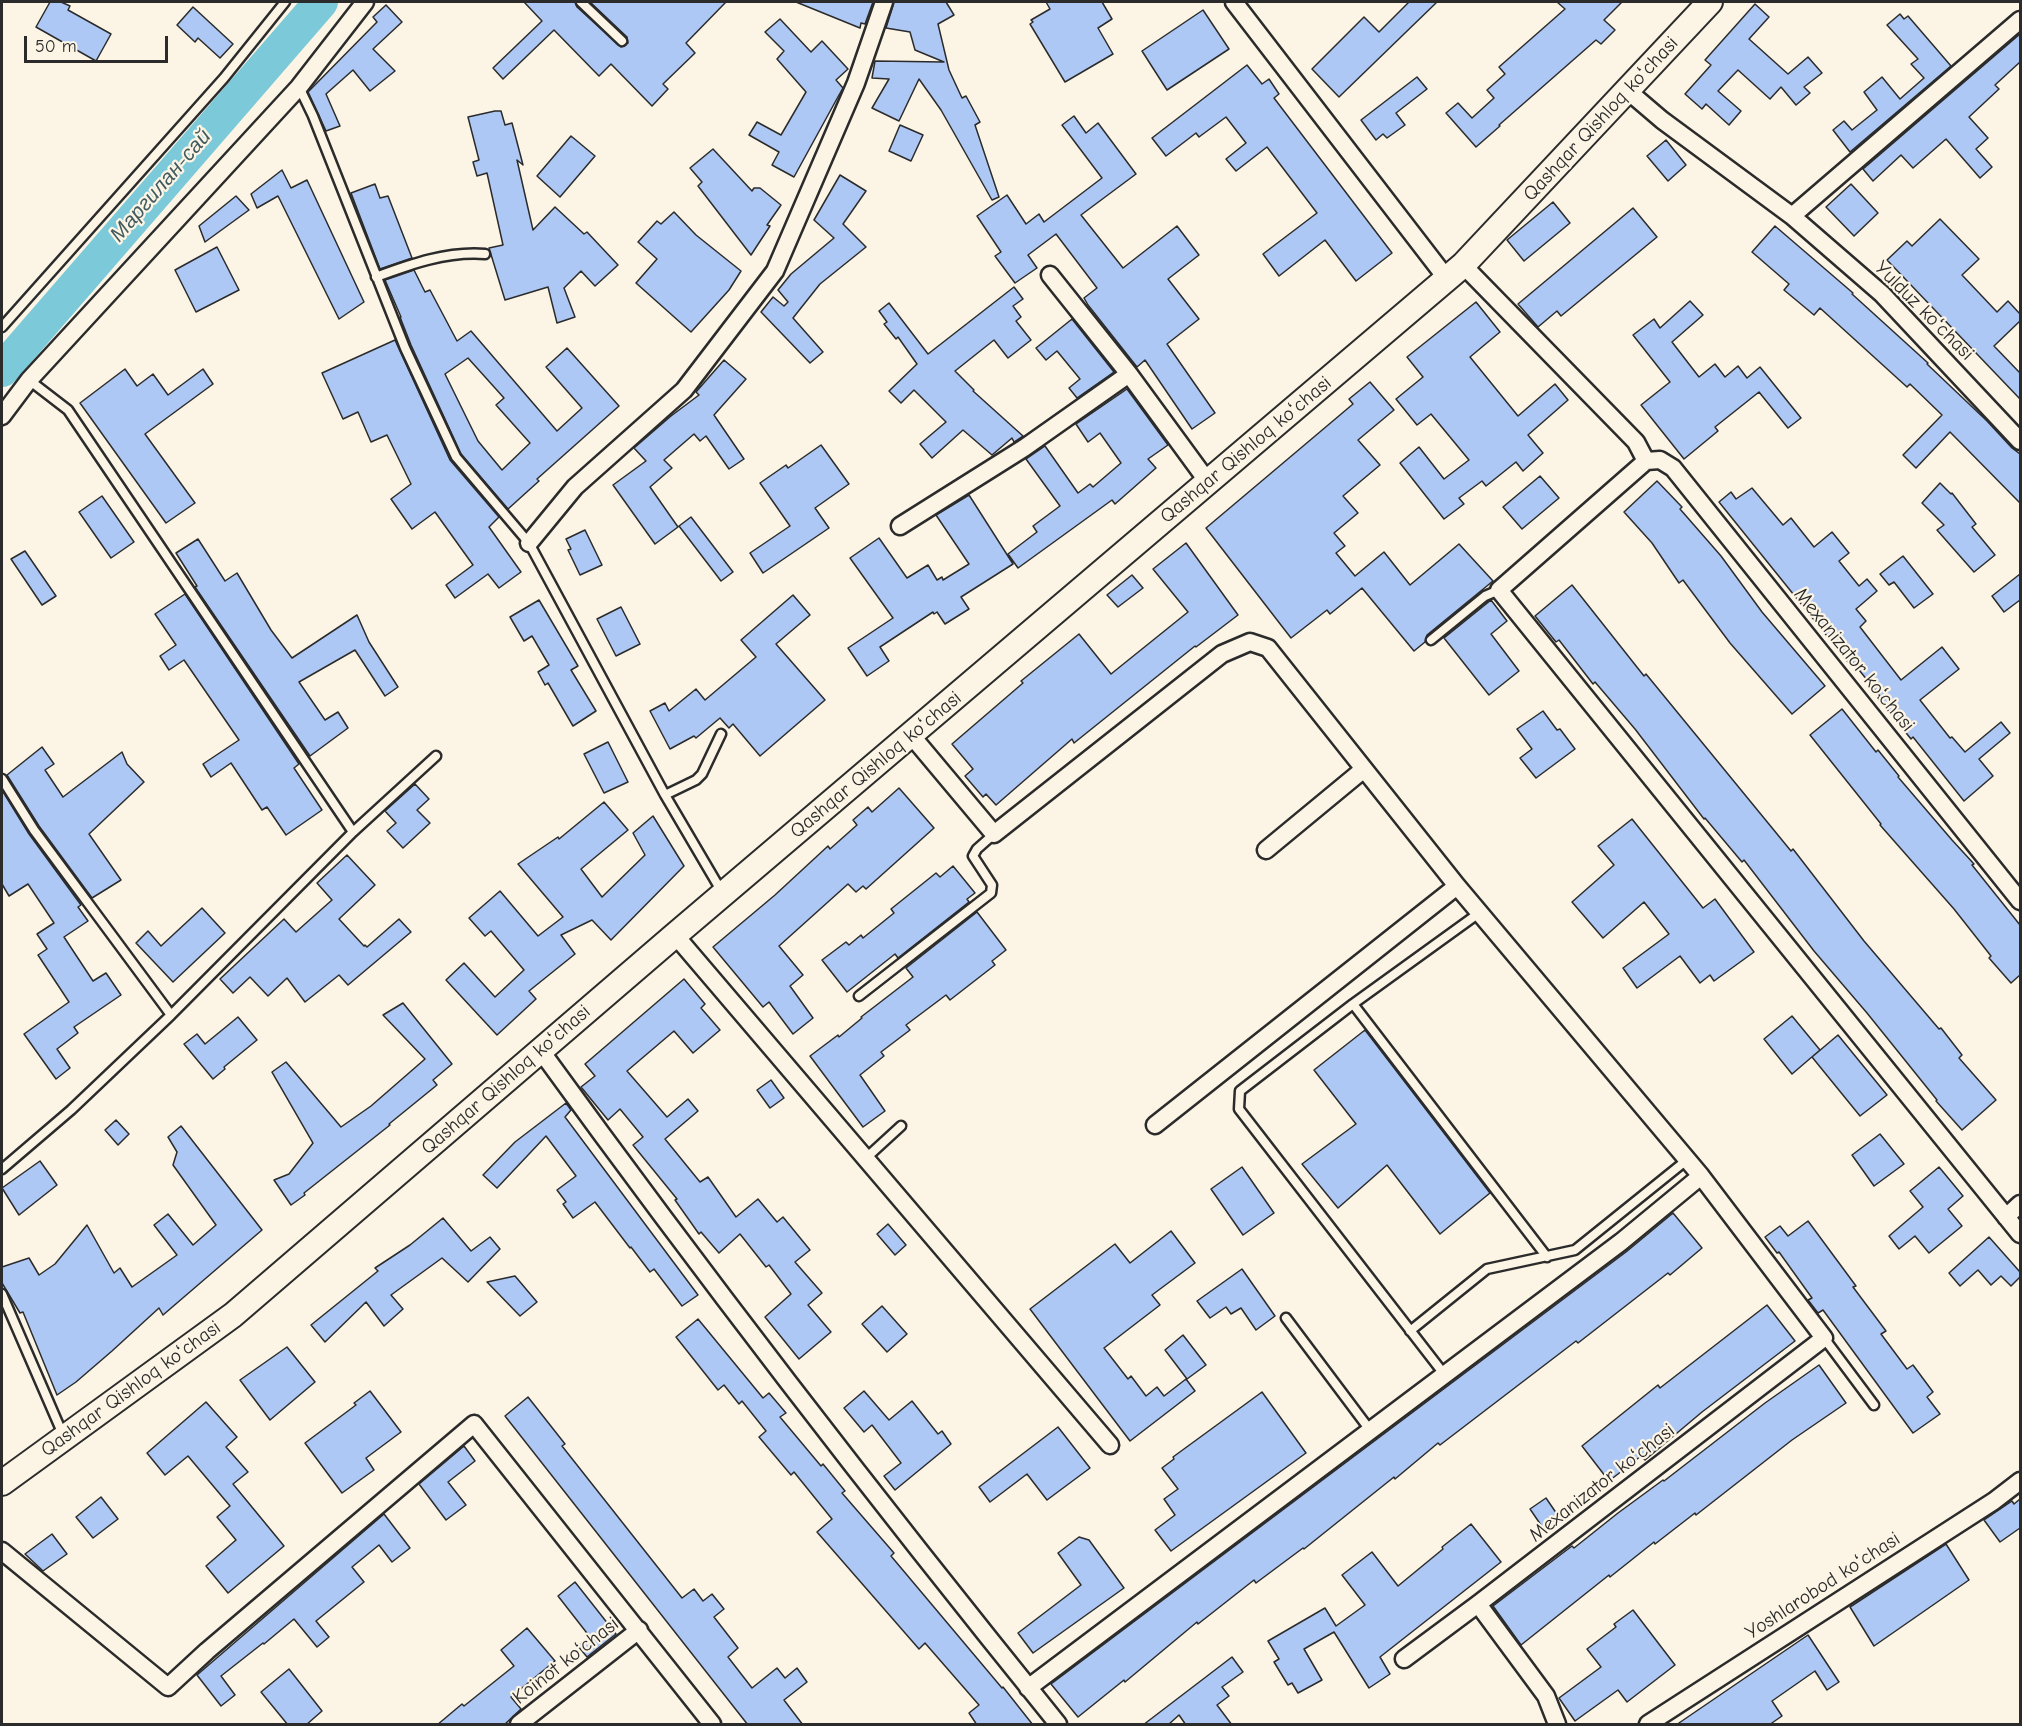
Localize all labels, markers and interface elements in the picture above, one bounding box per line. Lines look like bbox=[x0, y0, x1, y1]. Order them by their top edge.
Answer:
scale bar bbox=[27, 24, 171, 62]
street label: Qashqar Qishloq koʻchasi bbox=[1518, 32, 1684, 206]
text: 50 m bbox=[35, 36, 77, 57]
water label: Маргилан-сай bbox=[105, 125, 217, 247]
street label: Yulduz koʻchasi bbox=[1869, 256, 1979, 366]
street label: Qashqar Qishloq koʻchasi bbox=[1155, 371, 1337, 529]
street label: Mexanizator koʻchasi bbox=[1789, 583, 1919, 737]
street label: Qashqar Qishloq koʻchasi bbox=[785, 686, 967, 844]
street label: Qashqar Qishloq koʻchasi bbox=[416, 1000, 596, 1160]
street label: Qashqar Qishloq koʻchasi bbox=[36, 1316, 226, 1462]
street label: Mexanizator koʻchasi bbox=[1524, 1419, 1680, 1547]
street label: Yoshlarobod koʻchasi bbox=[1741, 1527, 1905, 1645]
street label: Koinot koʻchasi bbox=[508, 1612, 624, 1710]

